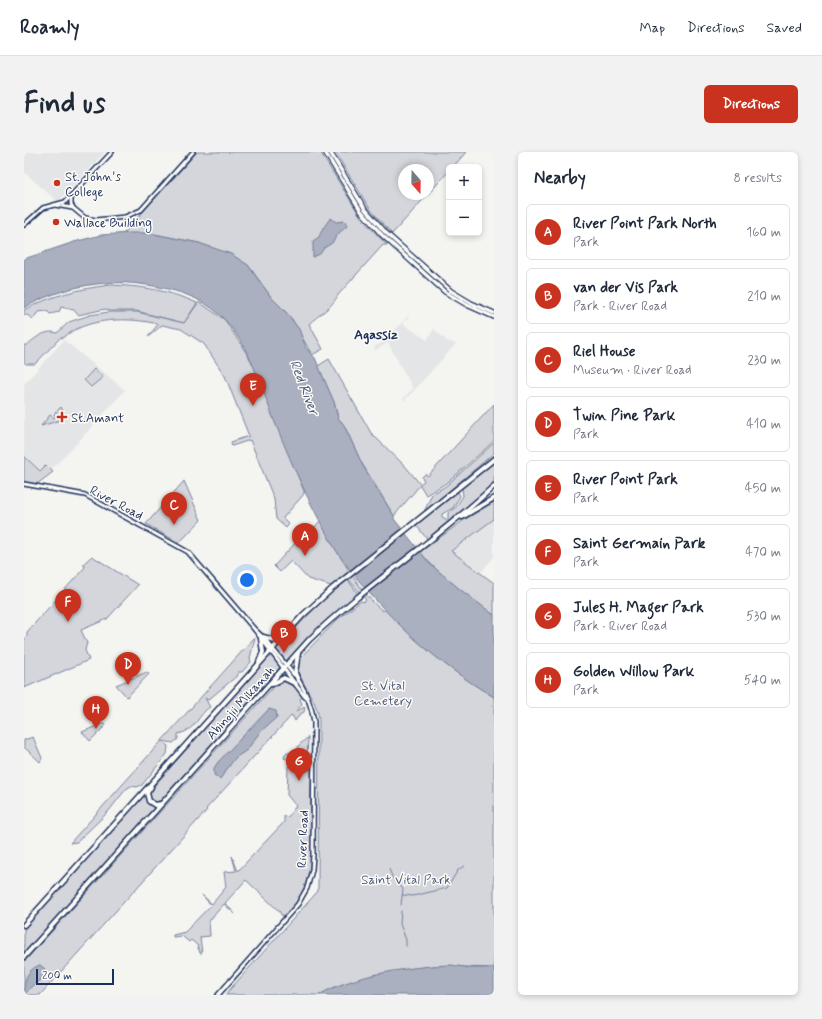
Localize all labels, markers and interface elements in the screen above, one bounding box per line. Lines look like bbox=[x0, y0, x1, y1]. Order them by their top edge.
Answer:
text: Roamly bbox=[20, 15, 79, 40]
text: Map bbox=[639, 19, 665, 37]
text: Directions bbox=[687, 19, 745, 37]
text: Saved bbox=[767, 19, 802, 37]
button: Directions bbox=[704, 85, 798, 123]
text: Find us bbox=[24, 86, 105, 123]
north arrow bbox=[398, 164, 434, 200]
map controls bbox=[446, 164, 482, 236]
button: + bbox=[446, 164, 482, 200]
text: Nearby bbox=[534, 167, 586, 189]
place label: St. John's College bbox=[65, 169, 121, 201]
text: 8 results bbox=[734, 170, 782, 187]
marker: St. John's College bbox=[52, 178, 62, 188]
button: − bbox=[446, 200, 482, 236]
text: River Point Park North bbox=[573, 214, 717, 234]
place label: Wallace Building bbox=[64, 215, 152, 233]
marker: Wallace Building bbox=[51, 217, 61, 227]
text: A bbox=[544, 224, 552, 241]
text: 160 m bbox=[746, 224, 781, 241]
text: Park bbox=[573, 234, 599, 251]
text: van der Vis Park bbox=[573, 278, 678, 298]
text: B bbox=[544, 288, 552, 305]
text: 210 m bbox=[747, 288, 781, 305]
text: Park · River Road bbox=[573, 298, 667, 315]
district label: Agassiz bbox=[354, 326, 398, 345]
text: Riel House bbox=[573, 342, 636, 362]
text: C bbox=[543, 352, 553, 369]
text: 230 m bbox=[747, 352, 781, 369]
water label: Red River bbox=[285, 357, 324, 419]
text: Museum · River Road bbox=[573, 362, 692, 379]
pin: E bbox=[240, 373, 266, 406]
text: Twin Pine Park bbox=[573, 406, 675, 426]
place label: St.Amant bbox=[71, 410, 124, 427]
marker: St.Amant bbox=[56, 411, 68, 423]
text: D bbox=[544, 416, 552, 433]
text: 410 m bbox=[746, 416, 781, 433]
text: Park bbox=[573, 426, 599, 443]
text: River Point Park bbox=[573, 470, 678, 490]
text: E bbox=[544, 480, 552, 497]
text: 450 m bbox=[745, 480, 781, 497]
street label: River Road bbox=[87, 482, 146, 524]
text: Park bbox=[573, 490, 599, 507]
pin: C bbox=[161, 492, 187, 525]
pin: A bbox=[292, 523, 318, 556]
text: Saint Germain Park bbox=[573, 534, 705, 554]
text: F bbox=[545, 544, 551, 561]
text: 470 m bbox=[745, 544, 781, 561]
text: Park bbox=[573, 554, 599, 571]
your location bbox=[237, 570, 257, 590]
pin: F bbox=[55, 589, 81, 622]
text: Jules H. Mager Park bbox=[573, 598, 704, 618]
text: G bbox=[544, 608, 552, 625]
text: 530 m bbox=[746, 608, 781, 625]
text: Park · River Road bbox=[573, 618, 667, 635]
pin: B bbox=[271, 620, 297, 653]
pin: D bbox=[115, 652, 141, 685]
street label: Abinojii Mikanah bbox=[203, 662, 279, 744]
text: Golden Willow Park bbox=[573, 662, 694, 682]
text: H bbox=[544, 672, 552, 689]
text: 540 m bbox=[744, 672, 781, 689]
park label: St. Vital Cemetery bbox=[354, 678, 412, 710]
text: Park bbox=[573, 682, 599, 699]
pin: H bbox=[83, 696, 109, 729]
pin: G bbox=[286, 748, 312, 781]
street label: River Road bbox=[294, 810, 313, 868]
park label: Saint Vital Park bbox=[361, 872, 451, 889]
scale bar bbox=[36, 967, 114, 986]
text: 200 m bbox=[42, 969, 72, 983]

